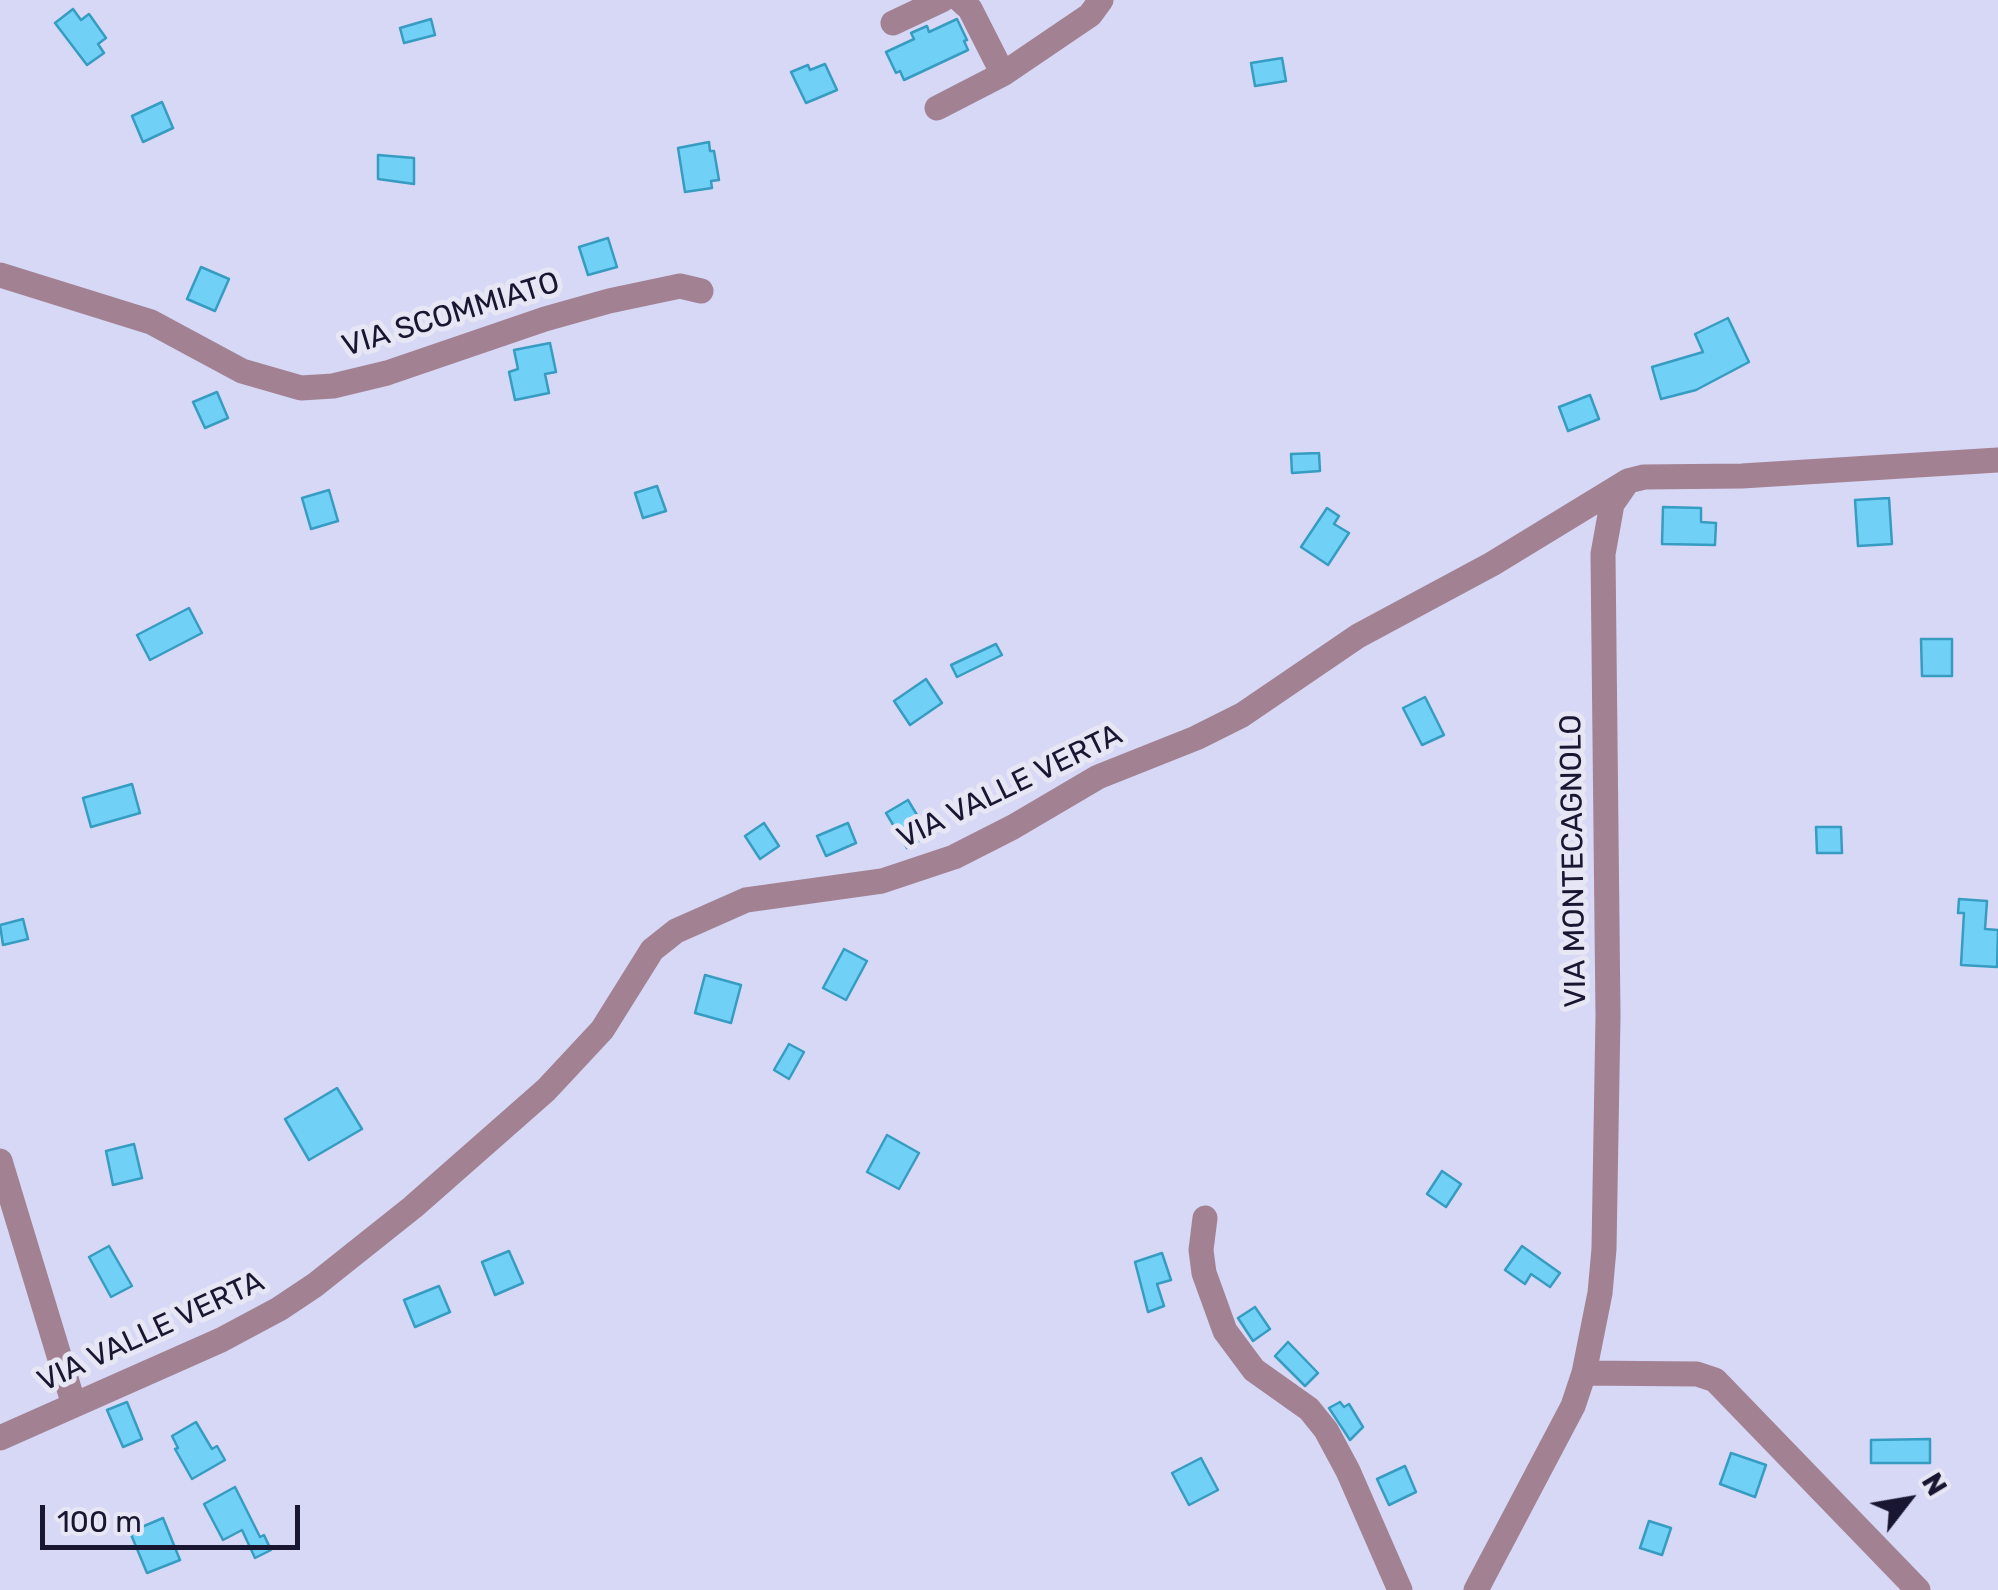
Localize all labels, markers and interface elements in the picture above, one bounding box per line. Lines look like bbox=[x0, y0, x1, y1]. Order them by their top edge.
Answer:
street label: VIA SCOMMIATO bbox=[338, 265, 564, 365]
street label: VIA MONTECAGNOLO bbox=[1553, 714, 1595, 1008]
street label: VIA VALLE VERTA bbox=[892, 717, 1128, 857]
street label: VIA VALLE VERTA bbox=[32, 1264, 270, 1400]
north arrow bbox=[1858, 1450, 1958, 1550]
text: N bbox=[1915, 1467, 1953, 1501]
scale bar bbox=[45, 1485, 305, 1547]
text: 100 m bbox=[57, 1504, 142, 1540]

